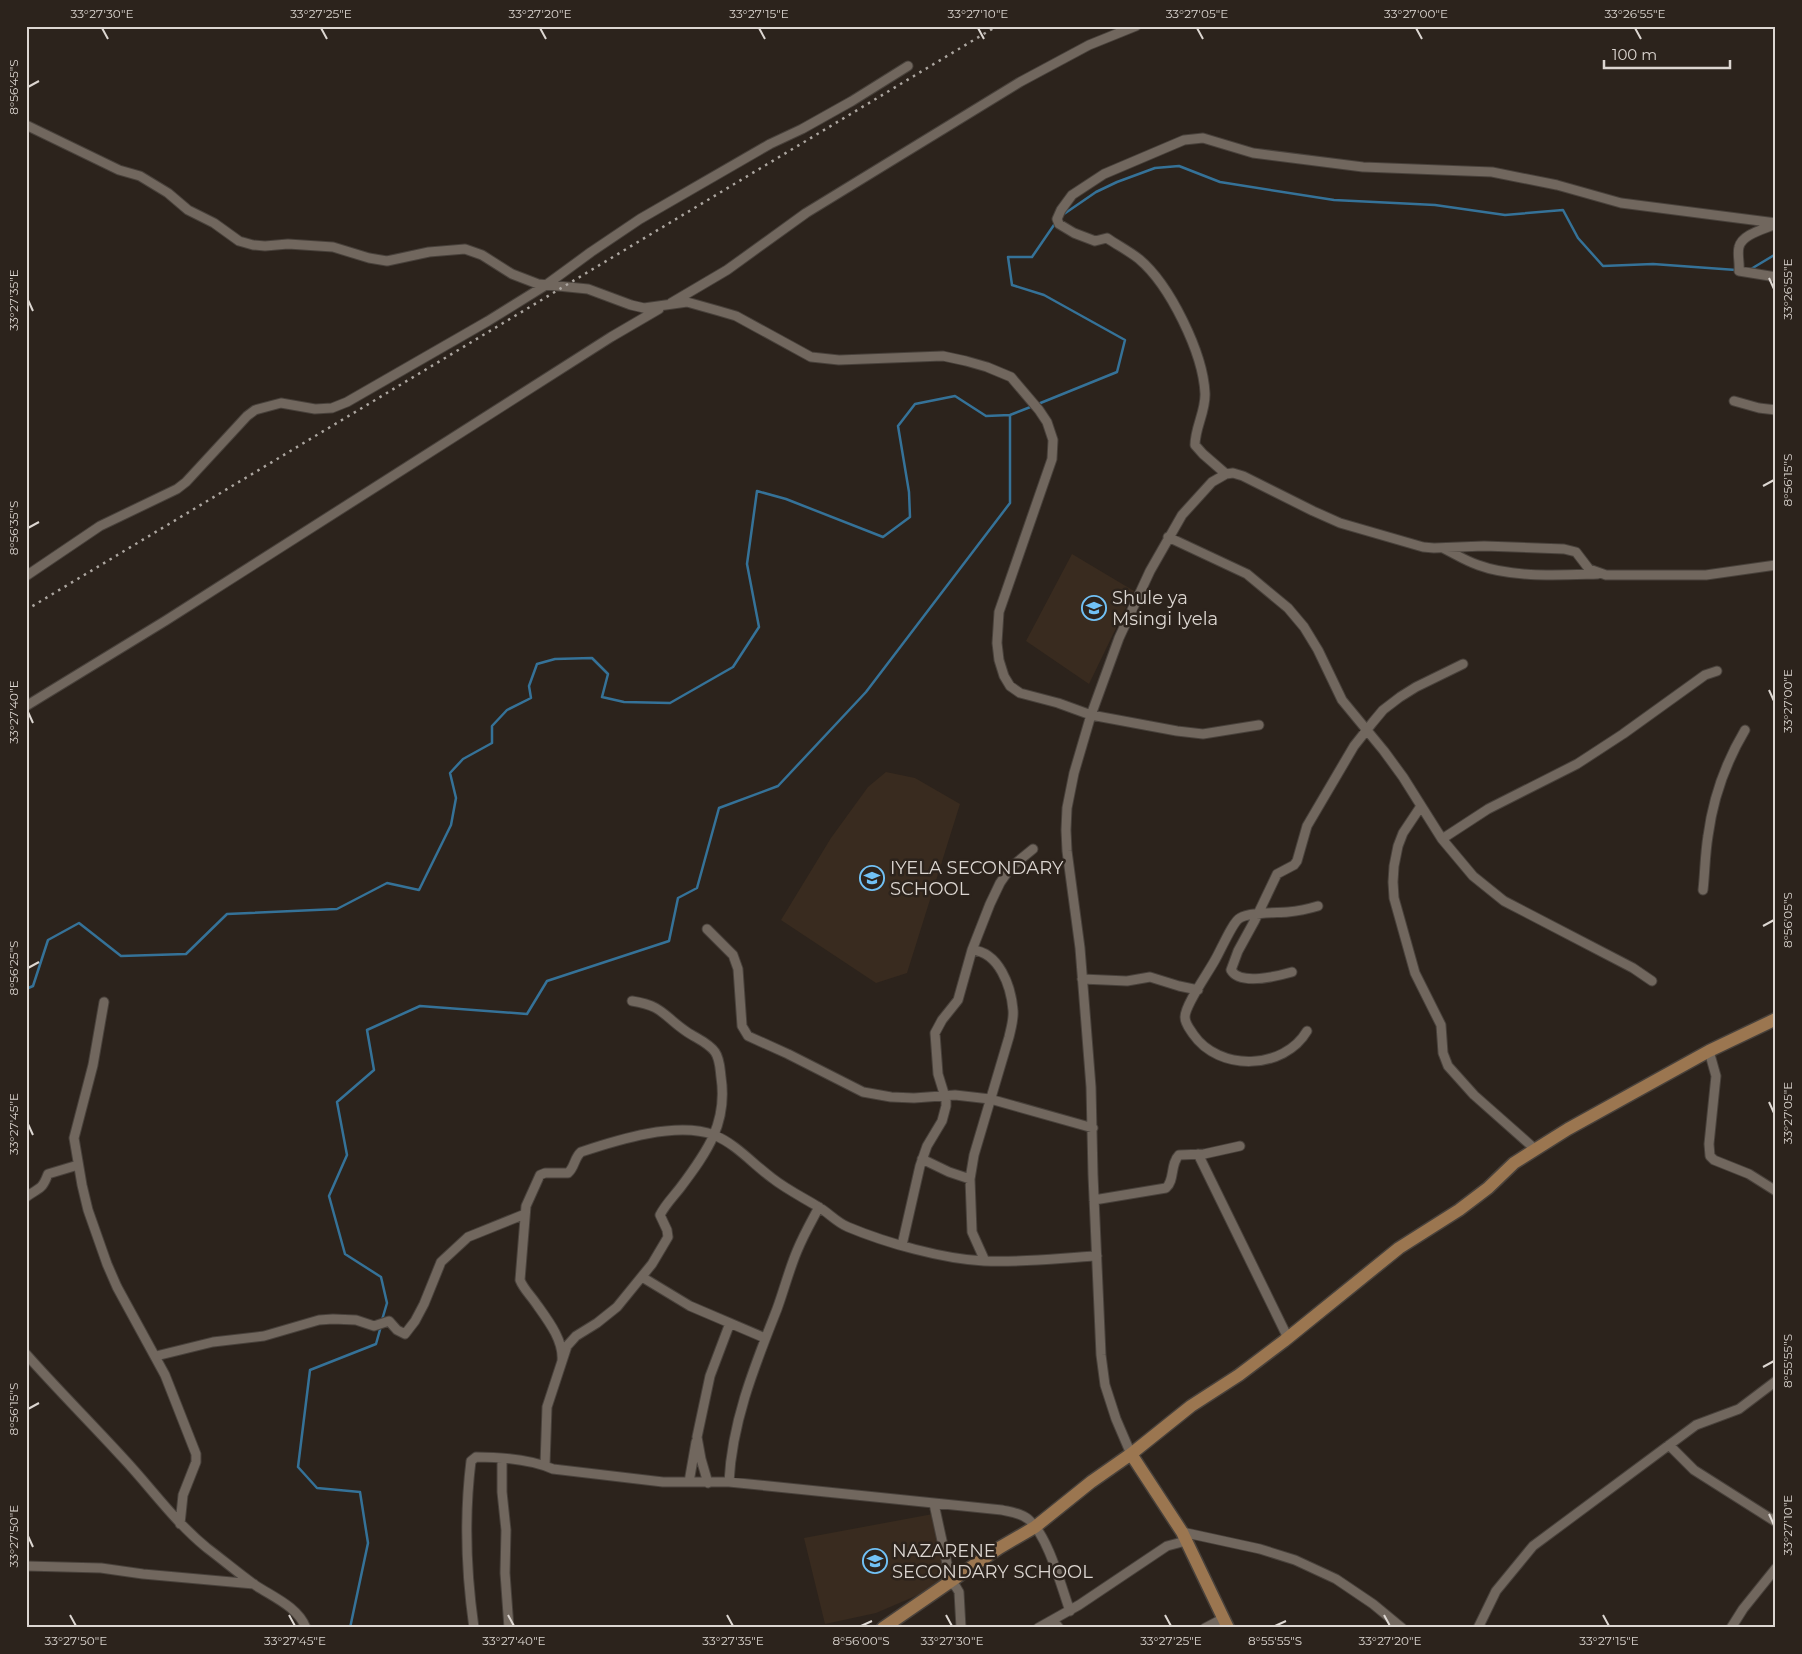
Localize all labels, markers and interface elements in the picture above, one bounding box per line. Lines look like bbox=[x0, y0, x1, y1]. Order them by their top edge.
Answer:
text: 33°27'30"E bbox=[71, 6, 133, 21]
text: 33°27'25"E bbox=[290, 6, 352, 21]
text: 33°27'20"E bbox=[509, 6, 571, 21]
text: 33°27'15"E bbox=[729, 6, 789, 21]
text: 33°27'10"E bbox=[948, 6, 1008, 21]
text: 33°27'05"E bbox=[1166, 6, 1228, 21]
text: 33°27'00"E bbox=[1384, 6, 1448, 21]
text: 33°26'55"E bbox=[1604, 6, 1666, 21]
scale bar bbox=[1604, 38, 1731, 70]
text: 100 m bbox=[1612, 45, 1657, 64]
text: 8°56'45"S bbox=[6, 59, 21, 115]
text: 33°26'55"E bbox=[1780, 258, 1795, 320]
text: 33°27'35"E bbox=[6, 269, 21, 331]
text: 8°56'15"S bbox=[1780, 454, 1795, 506]
text: 8°56'35"S bbox=[6, 501, 21, 555]
place label: Shule ya Msingi Iyela bbox=[1112, 587, 1218, 630]
school or university icon: Shule ya Msingi Iyela bbox=[1081, 595, 1107, 621]
text: 33°27'00"E bbox=[1780, 669, 1795, 733]
text: 33°27'40"E bbox=[6, 680, 21, 744]
place label: IYELA SECONDARY SCHOOL bbox=[890, 857, 1064, 900]
school or university icon: IYELA SECONDARY SCHOOL bbox=[859, 865, 885, 891]
text: 8°56'05"S bbox=[1780, 892, 1795, 948]
text: 8°56'25"S bbox=[6, 941, 21, 995]
text: 33°27'05"E bbox=[1780, 1082, 1795, 1144]
text: 33°27'45"E bbox=[6, 1093, 21, 1155]
text: 8°55'55"S bbox=[1780, 1334, 1795, 1388]
text: 8°56'15"S bbox=[6, 1383, 21, 1435]
text: 33°27'10"E bbox=[1780, 1495, 1795, 1555]
text: 33°27'50"E bbox=[6, 1505, 21, 1567]
place label: NAZARENE SECONDARY SCHOOL bbox=[892, 1540, 1093, 1583]
school or university icon: NAZARENE SECONDARY SCHOOL bbox=[862, 1548, 888, 1574]
text: 33°27'50"E bbox=[45, 1633, 107, 1648]
text: 33°27'45"E bbox=[264, 1633, 326, 1648]
text: 33°27'40"E bbox=[482, 1633, 546, 1648]
text: 33°27'35"E bbox=[702, 1633, 764, 1648]
text: 8°56'00"S bbox=[832, 1633, 890, 1648]
text: 33°27'30"E bbox=[921, 1633, 983, 1648]
text: 33°27'25"E bbox=[1140, 1633, 1202, 1648]
text: 8°55'55"S bbox=[1248, 1633, 1302, 1648]
text: 33°27'20"E bbox=[1359, 1633, 1421, 1648]
text: 33°27'15"E bbox=[1579, 1633, 1639, 1648]

